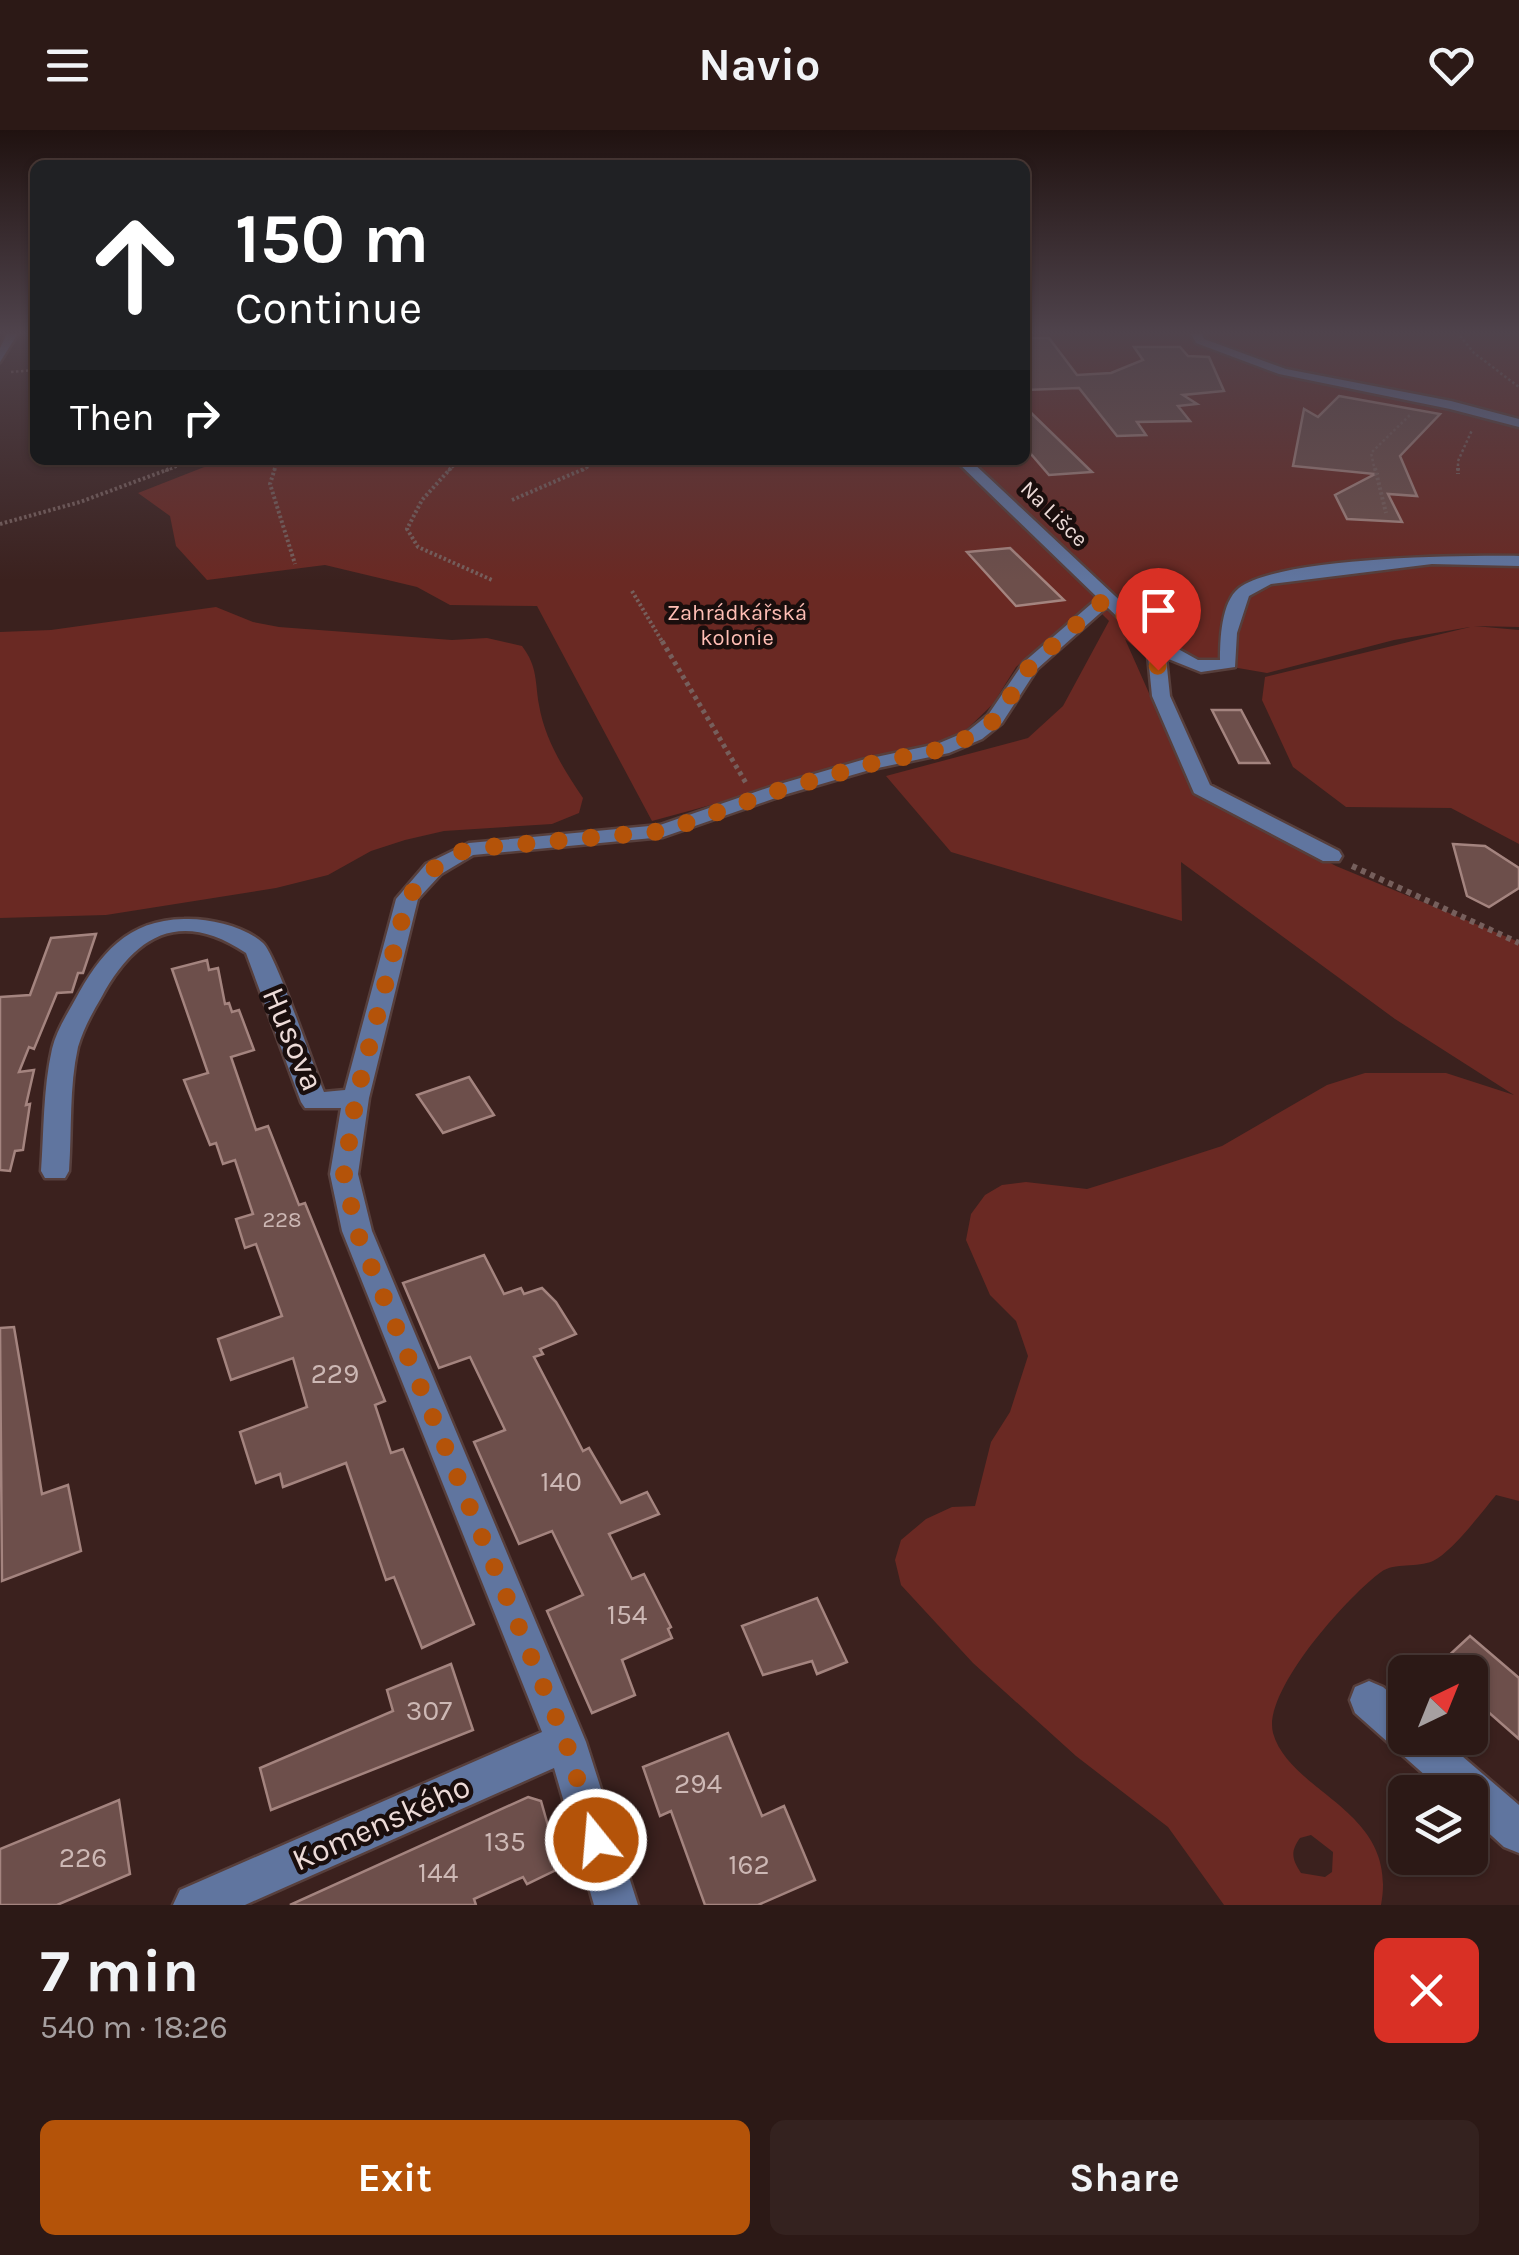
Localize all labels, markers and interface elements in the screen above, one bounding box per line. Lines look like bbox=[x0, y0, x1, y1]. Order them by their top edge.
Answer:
icon: menu bbox=[40, 38, 95, 93]
icon: heart bbox=[1424, 38, 1479, 93]
text: Navio bbox=[698, 39, 821, 91]
text: 150 m bbox=[235, 198, 429, 280]
icon: ahead bbox=[70, 200, 200, 330]
text: Continue bbox=[235, 282, 422, 334]
icon: right bbox=[174, 390, 229, 445]
text: Then bbox=[70, 395, 154, 440]
street label: Na Lišce bbox=[1015, 476, 1093, 552]
pin bbox=[1116, 568, 1201, 671]
icon: arrive bbox=[1131, 583, 1186, 638]
park label: Zahrádkářská kolonie bbox=[667, 600, 807, 651]
street label: Husova bbox=[255, 982, 331, 1096]
house number: 228 bbox=[262, 1207, 302, 1233]
house number: 229 bbox=[311, 1357, 359, 1390]
house number: 140 bbox=[540, 1465, 582, 1498]
house number: 154 bbox=[607, 1598, 648, 1631]
north arrow bbox=[1388, 1655, 1488, 1755]
map controls bbox=[1388, 1655, 1488, 1875]
house number: 307 bbox=[406, 1694, 452, 1727]
street label: Komenského bbox=[286, 1767, 476, 1879]
house number: 294 bbox=[674, 1767, 722, 1800]
button: layers bbox=[1388, 1775, 1488, 1875]
position arrow bbox=[544, 1788, 648, 1892]
house number: 135 bbox=[484, 1825, 526, 1858]
house number: 226 bbox=[59, 1841, 107, 1874]
house number: 162 bbox=[728, 1848, 770, 1881]
house number: 144 bbox=[418, 1856, 459, 1889]
text: 7 min bbox=[40, 1936, 199, 2006]
button: close bbox=[1374, 1938, 1479, 2043]
text: 540 m · 18:26 bbox=[40, 2009, 228, 2046]
button: Exit bbox=[40, 2120, 750, 2235]
button: Share bbox=[770, 2120, 1479, 2235]

